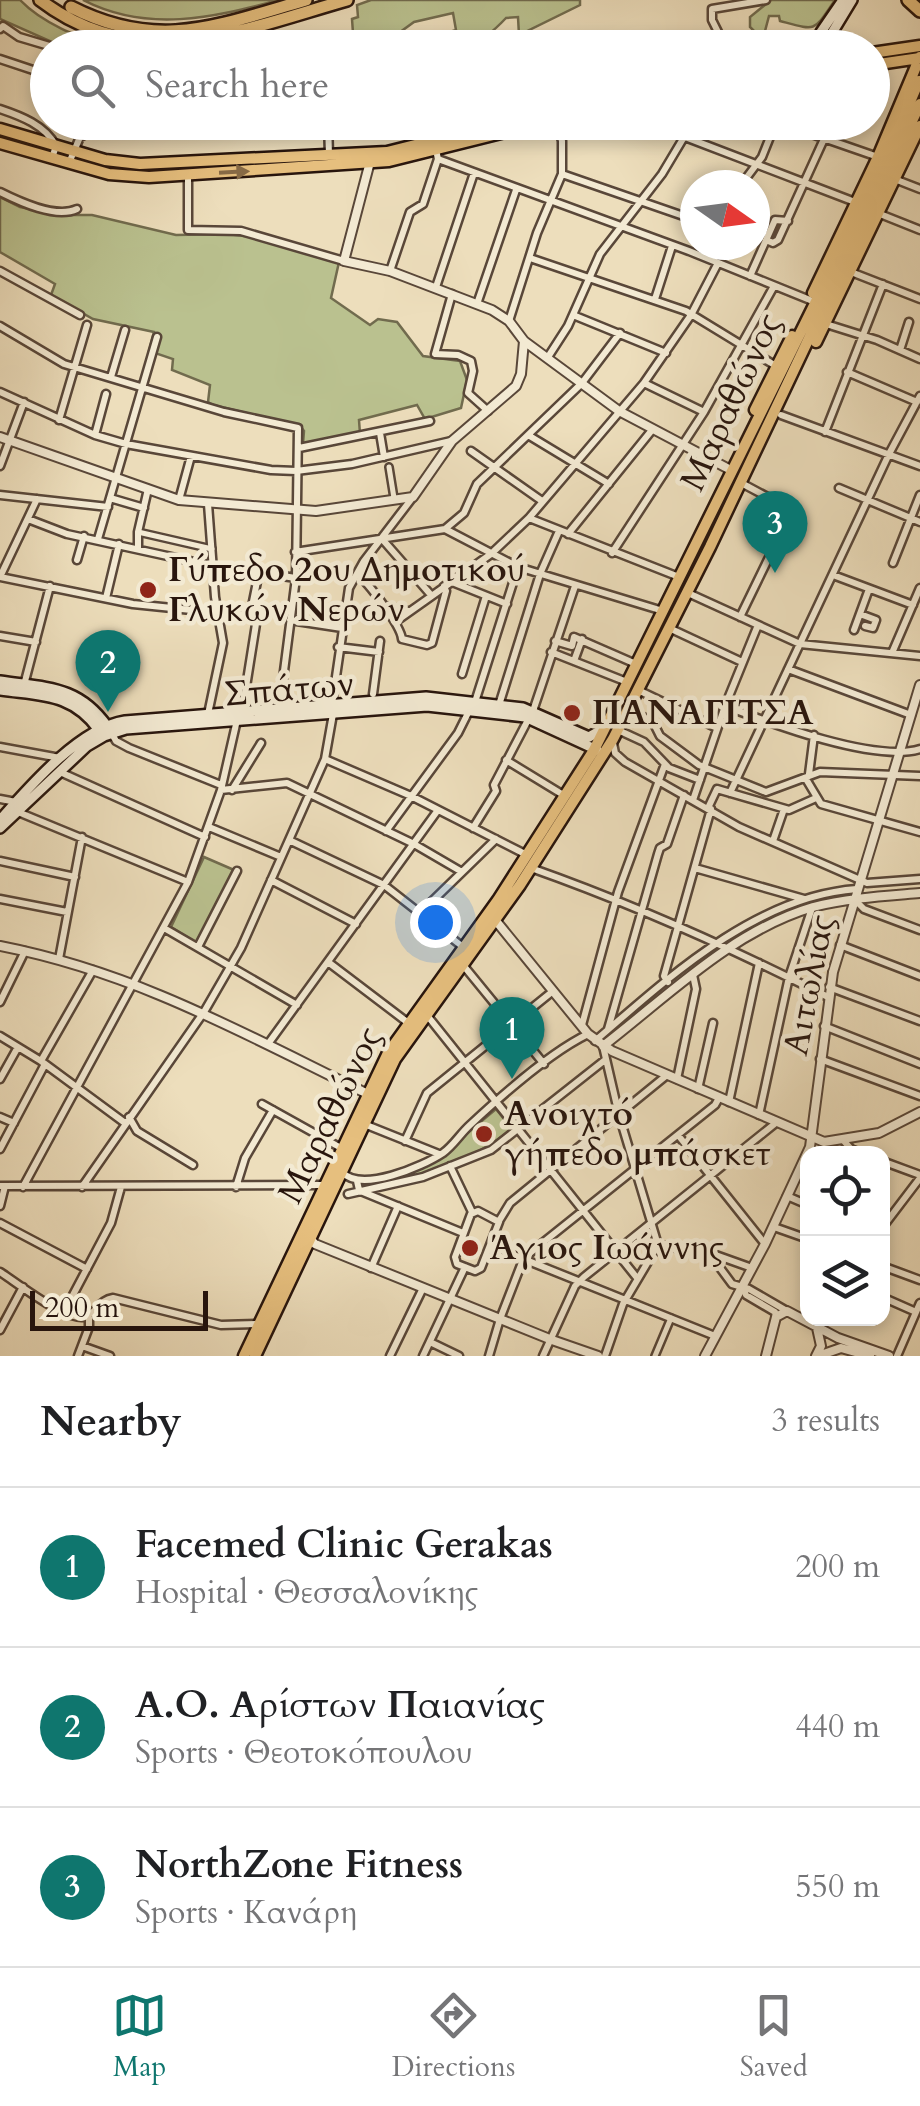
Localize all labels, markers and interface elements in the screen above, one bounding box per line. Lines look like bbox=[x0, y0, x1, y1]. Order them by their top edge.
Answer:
search box bbox=[30, 30, 890, 140]
icon: search bbox=[65, 58, 120, 113]
text: Search here bbox=[145, 59, 329, 111]
one-way arrow bbox=[219, 164, 251, 180]
north arrow bbox=[680, 170, 770, 260]
street label: Μαραθώνος bbox=[669, 305, 793, 499]
pin: 3 bbox=[742, 490, 808, 573]
place label: Γύπεδο 2ου Δημοτικού Γλυκών Νερών bbox=[168, 546, 525, 634]
marker: Γύπεδο 2ου Δημοτικού Γλυκών Νερών bbox=[137, 579, 159, 601]
pin: 2 bbox=[76, 630, 140, 712]
street label: Σπάτων bbox=[222, 659, 356, 719]
place label: ΠΑΝΑΓΙΤΣΑ bbox=[592, 689, 814, 737]
marker: ΠΑΝΑΓΙΤΣΑ bbox=[561, 702, 583, 724]
your location bbox=[410, 897, 461, 948]
street label: Αιτωλίας bbox=[772, 911, 846, 1059]
pin: 1 bbox=[480, 996, 544, 1079]
street label: Μαραθώνος bbox=[267, 1019, 393, 1211]
place label: Ανοιχτό γήπεδο μπάσκετ bbox=[504, 1090, 771, 1178]
marker: Ανοιχτό γήπεδο μπάσκετ bbox=[473, 1123, 495, 1145]
map controls bbox=[800, 1146, 890, 1326]
button: locate bbox=[800, 1146, 890, 1236]
place label: Άγιος Ιωάννης bbox=[489, 1224, 724, 1272]
button: layers bbox=[800, 1236, 890, 1326]
marker: Άγιος Ιωάννης bbox=[459, 1237, 481, 1259]
scale bar bbox=[30, 1286, 208, 1330]
text: 200 m bbox=[45, 1289, 119, 1327]
text: Nearby bbox=[40, 1393, 182, 1450]
text: 3 results bbox=[772, 1399, 880, 1443]
text: Facemed Clinic Gerakas bbox=[135, 1519, 553, 1571]
text: 1 bbox=[64, 1545, 81, 1589]
text: 200 m bbox=[795, 1545, 880, 1589]
text: Hospital · Θεσσαλονίκης bbox=[135, 1571, 478, 1615]
text: Α.Ο. Αρίστων Παιανίας bbox=[135, 1679, 545, 1731]
text: 2 bbox=[64, 1705, 81, 1749]
text: 440 m bbox=[795, 1705, 880, 1749]
text: Sports · Θεοτοκόπουλου bbox=[135, 1731, 473, 1775]
text: NorthZone Fitness bbox=[135, 1839, 463, 1891]
text: 3 bbox=[64, 1865, 81, 1909]
text: 550 m bbox=[795, 1865, 880, 1909]
text: Sports · Κανάρη bbox=[135, 1891, 357, 1935]
tab: Map bbox=[112, 1988, 167, 2086]
tab: Directions bbox=[392, 1988, 515, 2086]
tab: Saved bbox=[740, 1988, 808, 2086]

